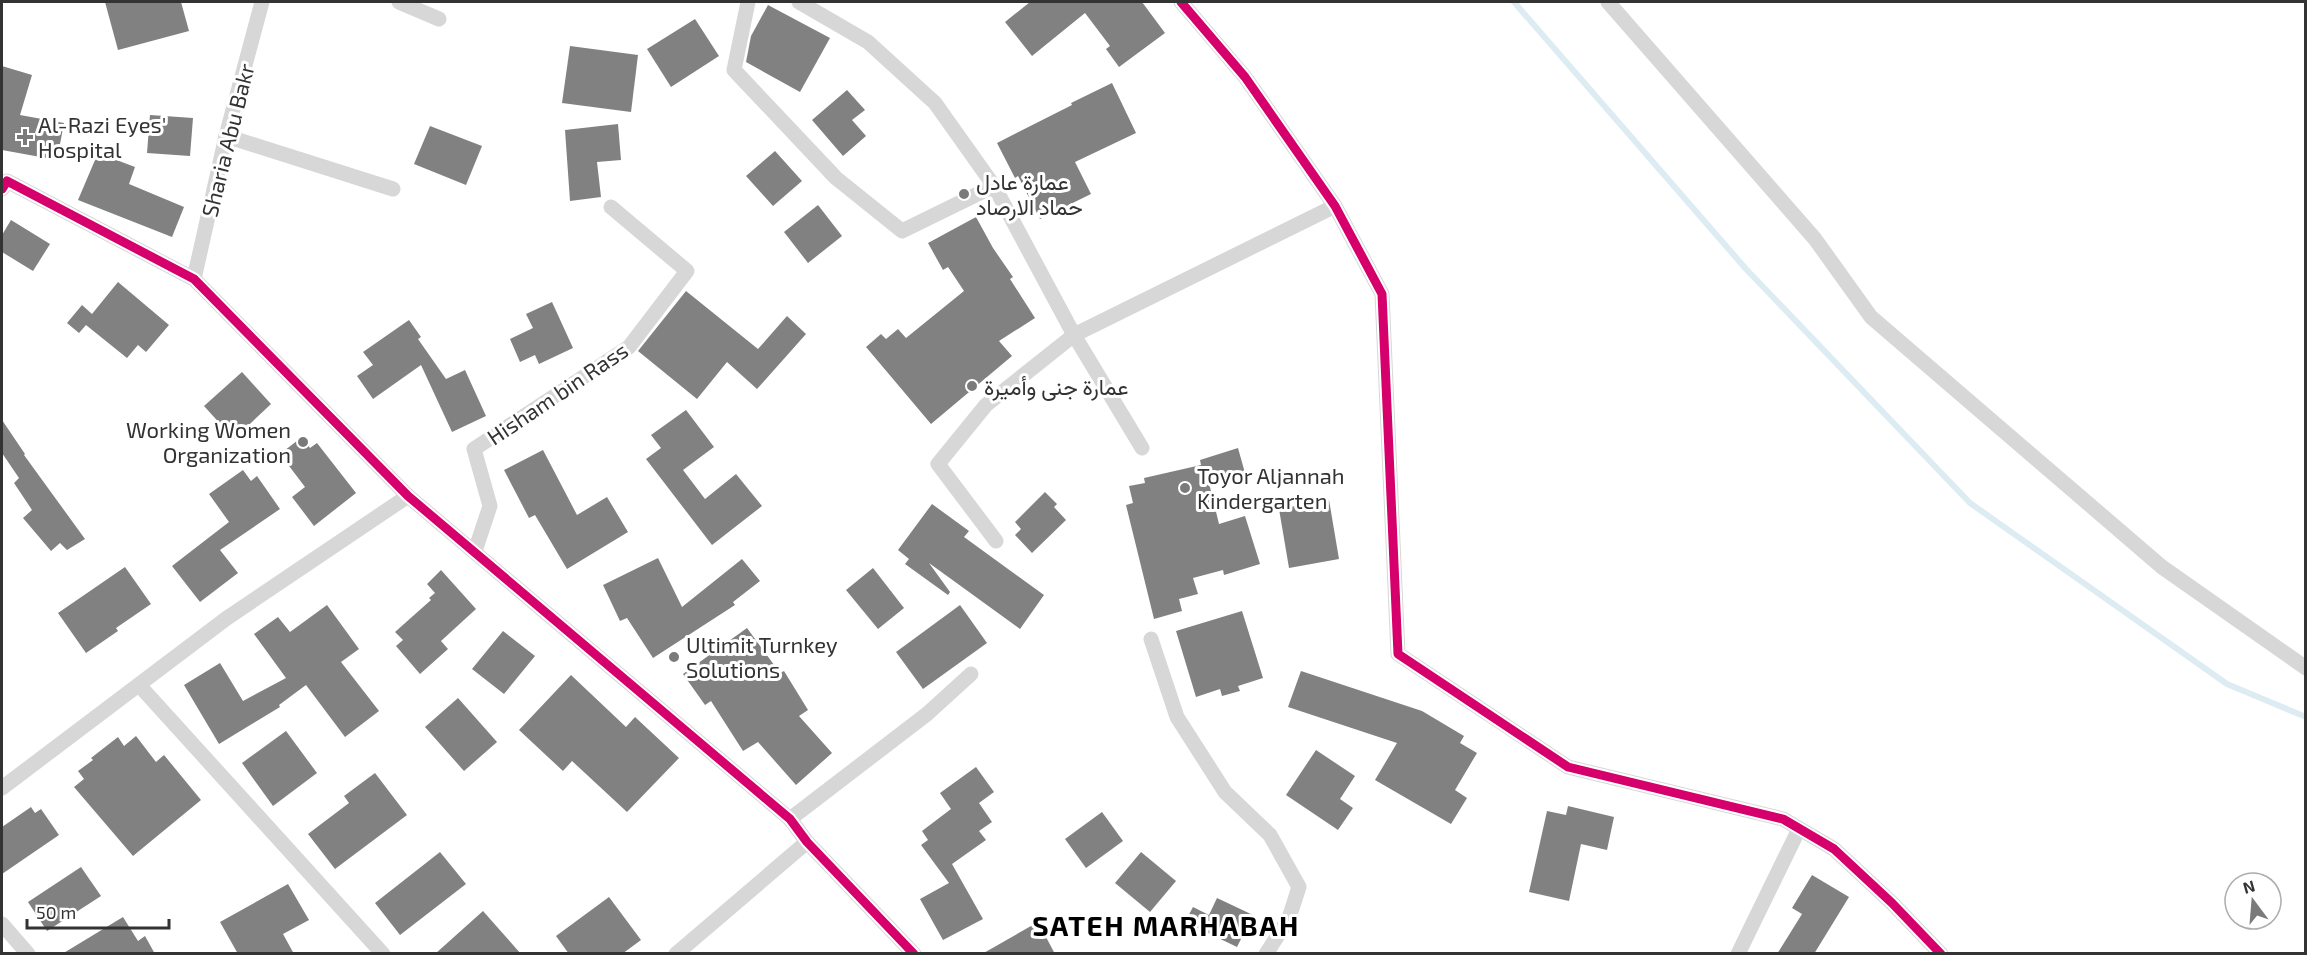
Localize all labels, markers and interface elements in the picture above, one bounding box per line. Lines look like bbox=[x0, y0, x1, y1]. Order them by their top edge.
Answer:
street label: Sharia Abu Bakr bbox=[195, 60, 259, 219]
place label: Al-Razi Eyes' Hospital bbox=[38, 111, 166, 162]
marker: Al-Razi Eyes' Hospital bbox=[16, 128, 34, 146]
place label: عمارة عادل حماد الارصاد bbox=[976, 168, 1083, 221]
marker: عمارة عادل حماد الارصاد bbox=[957, 187, 971, 201]
street label: Hisham bin Rass bbox=[482, 336, 632, 450]
place label: عمارة جنى وأميرة bbox=[984, 373, 1129, 401]
marker: عمارة جنى وأميرة bbox=[965, 379, 979, 393]
place label: Working Women Organization bbox=[126, 416, 291, 467]
marker: Working Women Organization bbox=[296, 435, 310, 449]
place label: Toyor Aljannah Kindergarten bbox=[1197, 462, 1345, 513]
marker: Toyor Aljannah Kindergarten bbox=[1178, 481, 1192, 495]
place label: Ultimit Turnkey Solutions bbox=[686, 631, 838, 682]
marker: Ultimit Turnkey Solutions bbox=[667, 650, 681, 664]
north arrow bbox=[2223, 871, 2283, 931]
text: N bbox=[2241, 875, 2257, 897]
scale bar bbox=[27, 892, 170, 930]
text: 50 m bbox=[36, 901, 76, 923]
district label: SATEH MARHABAH bbox=[1032, 908, 1300, 942]

